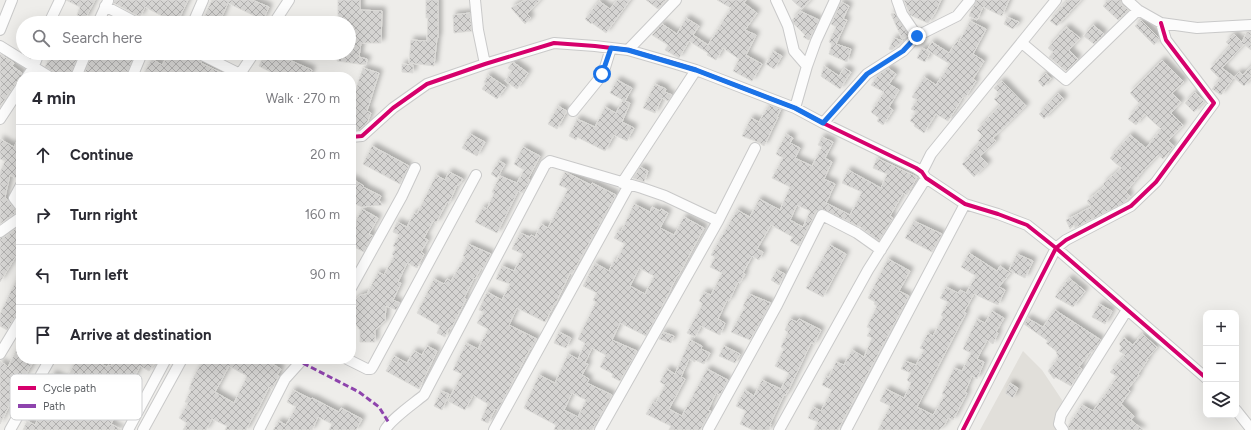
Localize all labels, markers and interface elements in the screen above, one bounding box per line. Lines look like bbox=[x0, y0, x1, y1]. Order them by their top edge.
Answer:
search box bbox=[16, 16, 356, 60]
icon: search bbox=[30, 27, 52, 49]
route end bbox=[908, 27, 926, 45]
text: Search here bbox=[62, 29, 142, 47]
route start bbox=[593, 65, 611, 83]
text: 4 min bbox=[32, 88, 76, 108]
text: Walk · 270 m bbox=[266, 91, 340, 106]
icon: ahead bbox=[32, 144, 54, 166]
text: Continue bbox=[70, 146, 133, 164]
text: 20 m bbox=[310, 147, 340, 162]
icon: right bbox=[32, 204, 54, 226]
text: Turn right bbox=[70, 206, 138, 224]
text: 160 m bbox=[305, 207, 340, 222]
icon: left bbox=[32, 264, 54, 286]
text: Turn left bbox=[70, 266, 128, 284]
text: 90 m bbox=[310, 267, 340, 282]
map controls bbox=[1203, 310, 1239, 418]
button: + bbox=[1203, 310, 1239, 346]
icon: arrive bbox=[32, 324, 54, 346]
text: Arrive at destination bbox=[70, 326, 211, 344]
button: − bbox=[1203, 346, 1239, 382]
legend bbox=[10, 374, 142, 420]
text: Cycle path bbox=[43, 382, 96, 395]
button: layers bbox=[1203, 382, 1239, 418]
text: Path bbox=[43, 400, 65, 413]

